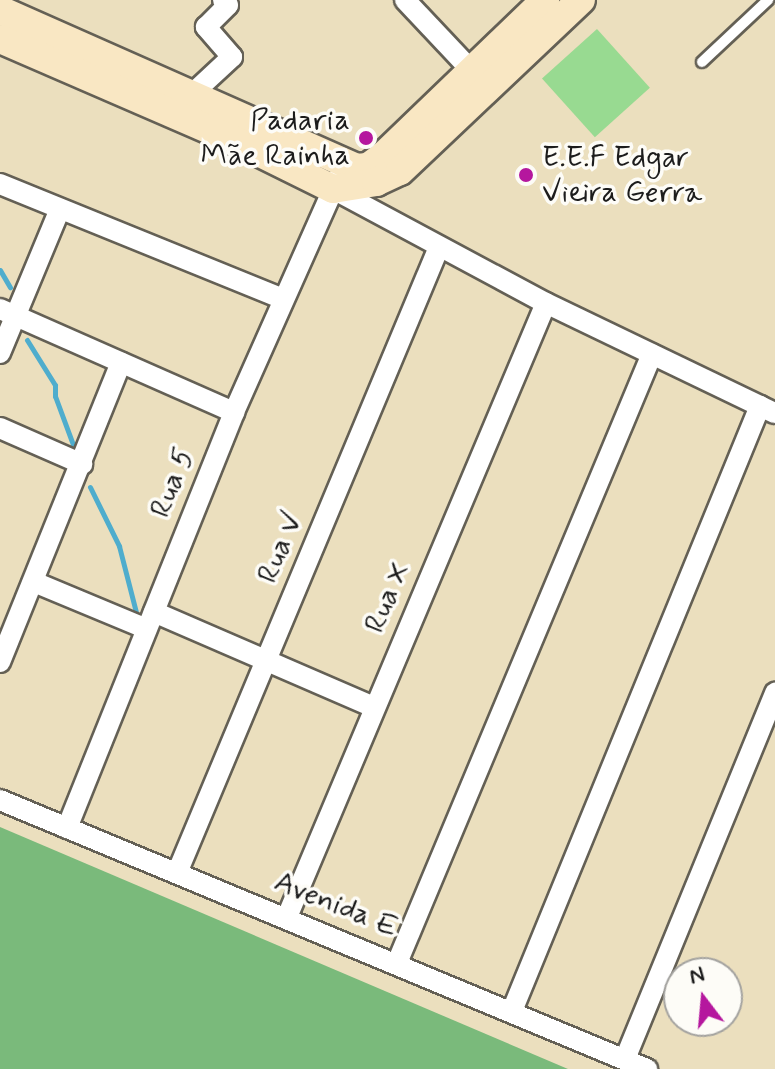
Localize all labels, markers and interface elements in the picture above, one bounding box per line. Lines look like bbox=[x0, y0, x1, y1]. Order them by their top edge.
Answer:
place label: Padaria Mãe Rainha bbox=[197, 103, 350, 174]
marker: Padaria Mãe Rainha bbox=[357, 129, 375, 147]
place label: E.E.F Edgar Vieira Gerra bbox=[542, 140, 700, 210]
marker: E.E.F Edgar Vieira Gerra bbox=[517, 166, 535, 184]
street label: Rua 5 bbox=[143, 443, 203, 523]
street label: Rua V bbox=[250, 507, 312, 589]
street label: Rua X bbox=[357, 557, 419, 639]
street label: Avenida E bbox=[271, 865, 401, 945]
north arrow bbox=[663, 957, 743, 1037]
text: N bbox=[686, 960, 708, 991]

